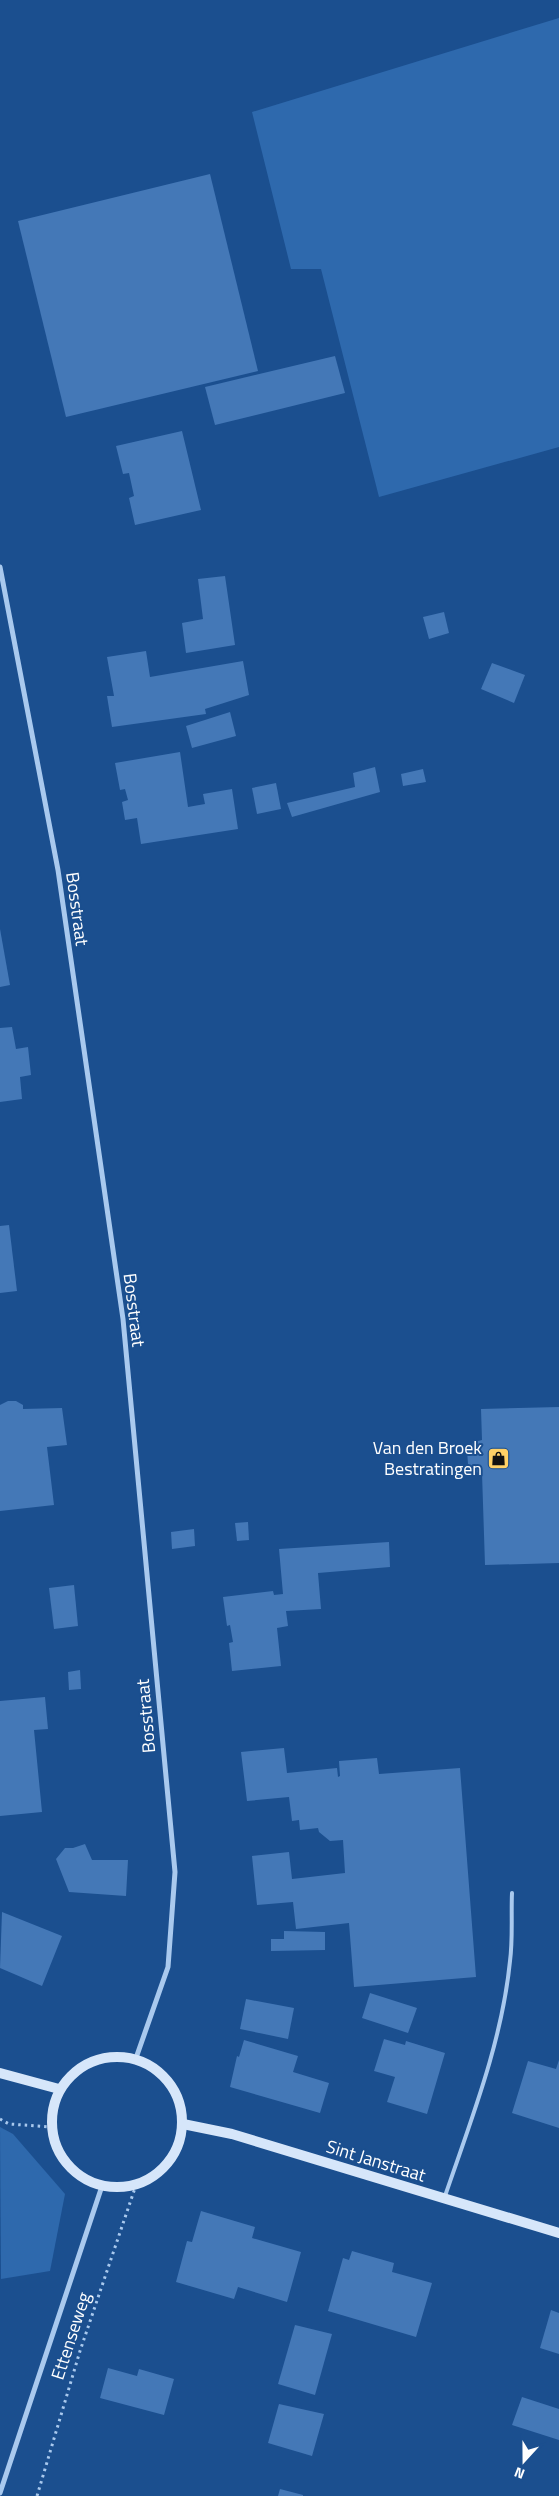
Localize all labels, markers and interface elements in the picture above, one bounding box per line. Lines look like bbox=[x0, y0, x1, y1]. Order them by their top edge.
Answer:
street label: Bosstraat bbox=[59, 870, 96, 948]
street label: Bosstraat bbox=[117, 1271, 153, 1349]
place label: Van den Broek Bestratingen bbox=[373, 1434, 482, 1482]
shop icon: Van den Broek Bestratingen bbox=[486, 1446, 510, 1470]
street label: Bosstraat bbox=[129, 1677, 162, 1754]
street label: Sint Janstraat bbox=[323, 2133, 430, 2189]
street label: Ettenseweg bbox=[44, 2289, 97, 2383]
north arrow bbox=[499, 2436, 549, 2486]
text: N bbox=[511, 2462, 527, 2485]

